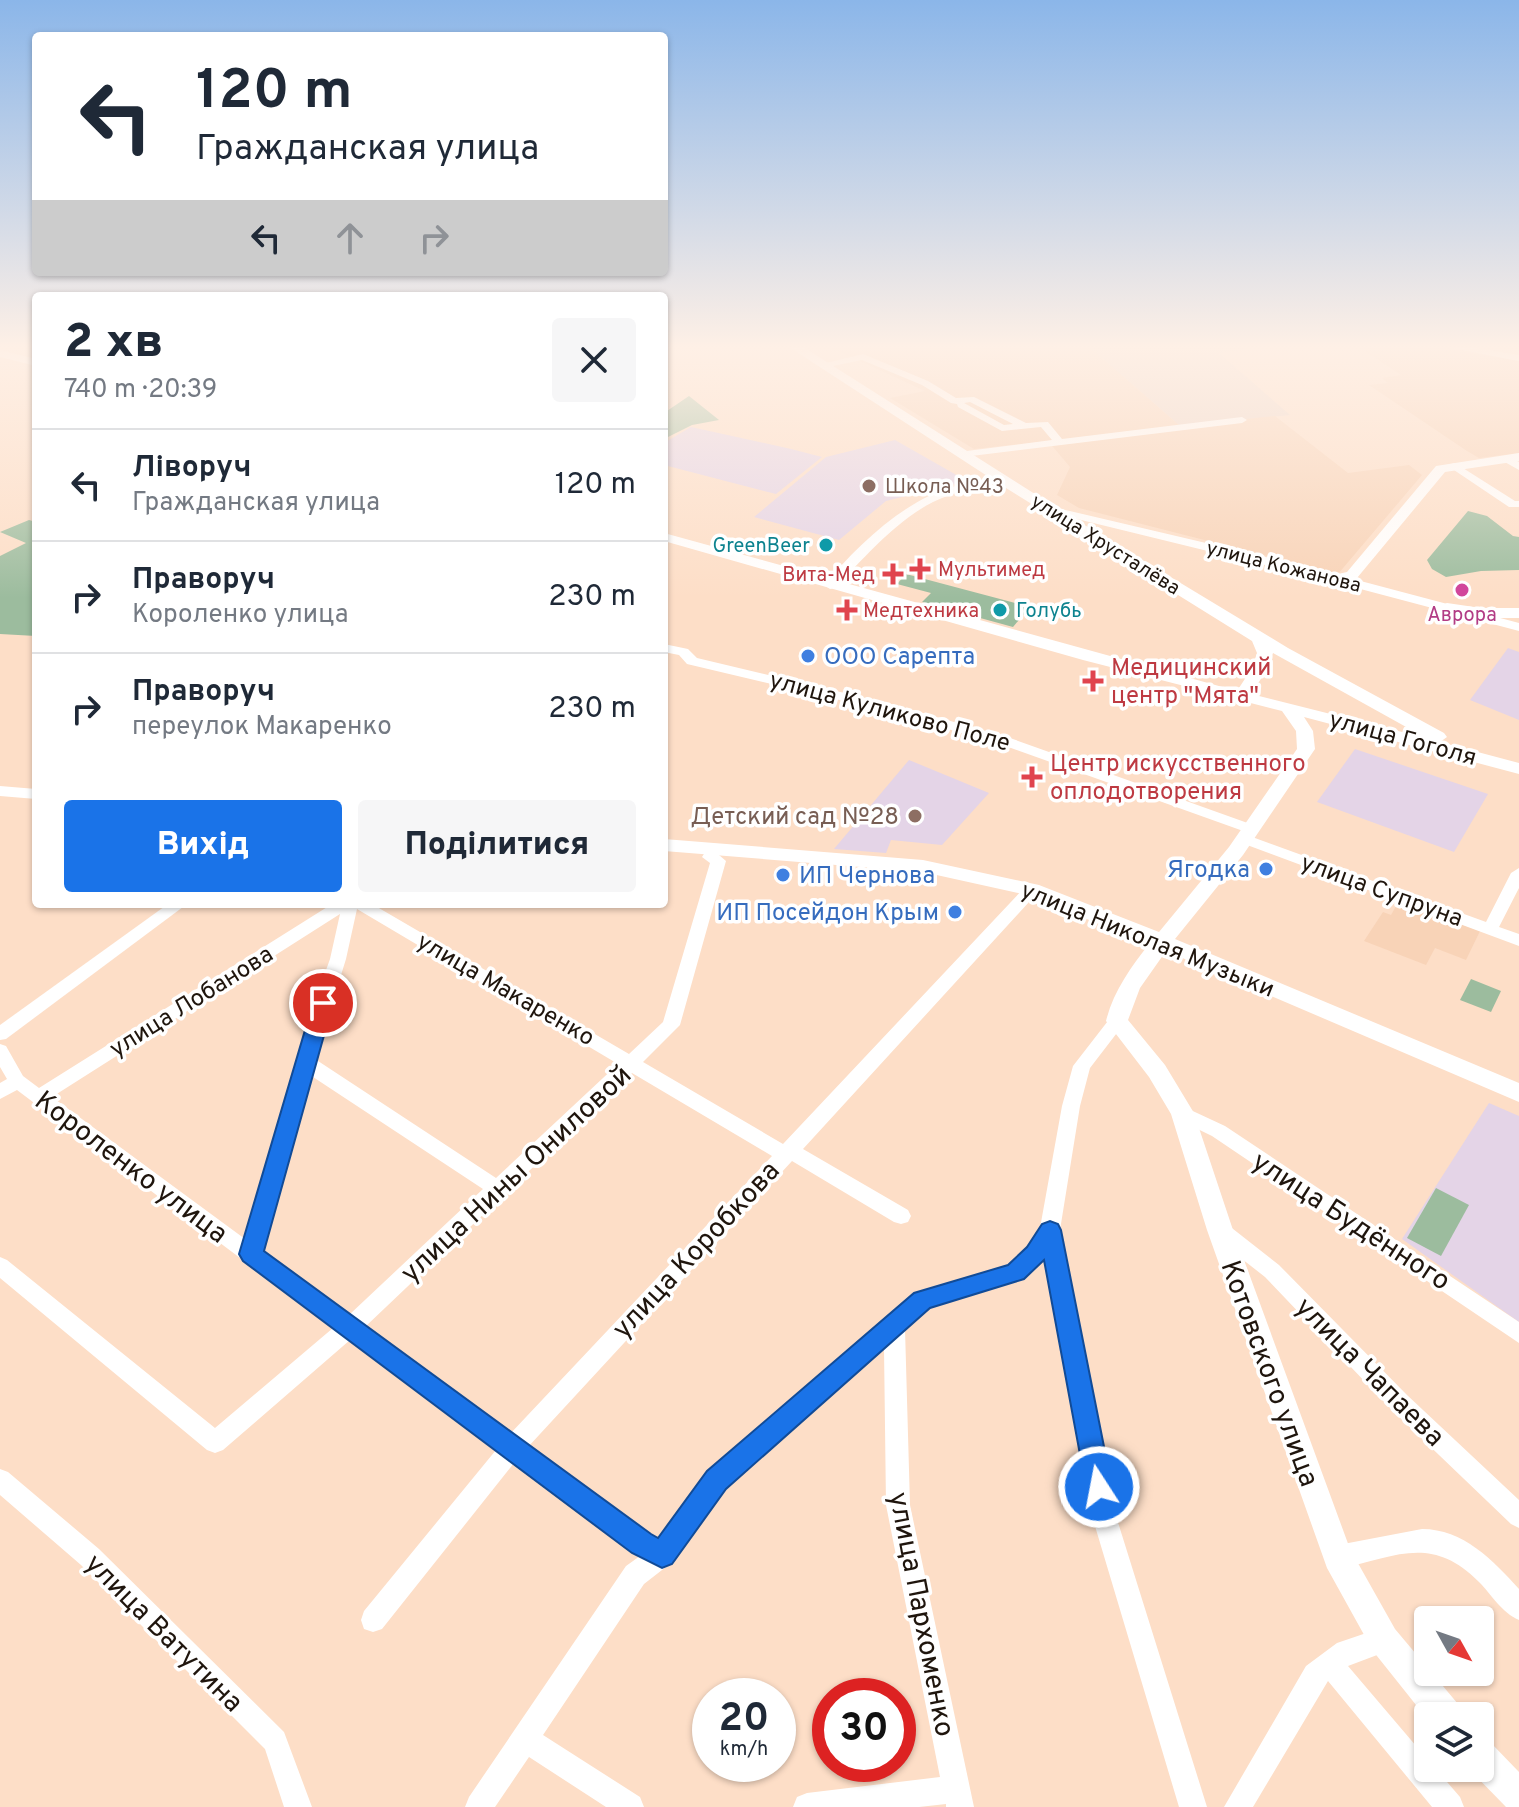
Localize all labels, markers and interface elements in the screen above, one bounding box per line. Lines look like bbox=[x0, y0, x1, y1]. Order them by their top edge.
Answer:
text: 120 m bbox=[196, 58, 353, 128]
icon: left bbox=[64, 64, 168, 168]
text: Гражданская улица bbox=[196, 127, 539, 173]
icon: left bbox=[244, 216, 288, 260]
icon: ahead bbox=[328, 216, 372, 260]
icon: right bbox=[412, 216, 456, 260]
text: 2 хв bbox=[64, 314, 163, 374]
button: close bbox=[552, 318, 636, 402]
text: 740 m · 20:39 bbox=[64, 374, 217, 407]
text: Ліворуч bbox=[132, 450, 251, 487]
icon: left bbox=[64, 463, 108, 507]
text: 120 m bbox=[555, 467, 636, 504]
place label: Школа №43 bbox=[885, 475, 1004, 501]
marker: Школа №43 bbox=[860, 477, 878, 495]
text: Гражданская улица bbox=[132, 487, 380, 520]
street label: улица Хрусталёва bbox=[1025, 489, 1184, 602]
place label: GreenBeer bbox=[712, 534, 810, 560]
marker: GreenBeer bbox=[817, 536, 835, 554]
street label: улица Кожанова bbox=[1203, 536, 1364, 600]
marker: Мультимед bbox=[909, 558, 931, 580]
place label: Мультимед bbox=[938, 558, 1045, 584]
text: Праворуч bbox=[132, 562, 275, 599]
place label: Вита-Мед bbox=[782, 563, 875, 589]
marker: Вита-Мед bbox=[882, 563, 904, 585]
icon: right bbox=[64, 575, 108, 619]
text: 230 m bbox=[548, 579, 636, 616]
marker: Аврора bbox=[1453, 581, 1471, 599]
text: Короленко улица bbox=[132, 599, 348, 632]
place label: Медтехника bbox=[863, 599, 979, 625]
place label: Голубь bbox=[1016, 599, 1082, 625]
marker: Медтехника bbox=[838, 601, 856, 619]
marker: Голубь bbox=[991, 601, 1009, 619]
place label: Аврора bbox=[1427, 603, 1497, 629]
place label: ООО Сарепта bbox=[824, 643, 975, 673]
marker: ООО Сарепта bbox=[799, 647, 817, 665]
place label: Медицинский центр "Мята" bbox=[1111, 654, 1271, 712]
street label: улица Куликово Поле bbox=[766, 666, 1013, 760]
marker: Медицинский центр "Мята" bbox=[1082, 670, 1104, 692]
text: Праворуч bbox=[132, 674, 275, 711]
icon: right bbox=[64, 687, 108, 731]
text: 230 m bbox=[548, 691, 636, 728]
street label: улица Гоголя bbox=[1325, 706, 1480, 774]
text: переулок Макаренко bbox=[132, 711, 392, 744]
place label: Центр искусственного оплодотворения bbox=[1050, 750, 1306, 808]
marker: Центр искусственного оплодотворения bbox=[1021, 766, 1043, 788]
button: Вихід bbox=[64, 800, 342, 892]
button: Поділитися bbox=[358, 800, 636, 892]
place label: Детский сад №28 bbox=[691, 803, 899, 833]
marker: Детский сад №28 bbox=[906, 807, 924, 825]
street label: улица Супруна bbox=[1296, 849, 1466, 935]
place label: Ягодка bbox=[1167, 856, 1250, 886]
marker: Ягодка bbox=[1257, 860, 1275, 878]
place label: ИП Чернова bbox=[799, 862, 935, 892]
marker: ИП Чернова bbox=[774, 866, 792, 884]
street label: улица Николая Музыки bbox=[1016, 876, 1279, 1006]
place label: ИП Посейдон Крым bbox=[716, 899, 939, 929]
marker: ИП Посейдон Крым bbox=[946, 903, 964, 921]
street label: улица Макаренко bbox=[411, 928, 599, 1054]
street label: улица Лобанова bbox=[105, 940, 279, 1065]
pin bbox=[289, 969, 357, 1037]
icon: arrive bbox=[301, 981, 345, 1025]
street label: улица Нины Ониловой bbox=[394, 1059, 640, 1292]
street label: Короленко улица bbox=[26, 1084, 234, 1253]
street label: улица Будённого bbox=[1244, 1145, 1457, 1300]
street label: улица Коробкова bbox=[605, 1155, 789, 1348]
street label: Котовского улица bbox=[1211, 1256, 1326, 1492]
street label: улица Чапаева bbox=[1286, 1291, 1451, 1456]
position arrow bbox=[1057, 1445, 1141, 1529]
street label: улица Пархоменко bbox=[879, 1489, 961, 1740]
street label: улица Ватутина bbox=[76, 1547, 250, 1721]
north arrow bbox=[1414, 1606, 1494, 1686]
map controls bbox=[1414, 1606, 1494, 1782]
speed limit sign: 30 bbox=[812, 1678, 916, 1782]
text: 20 bbox=[719, 1695, 769, 1745]
button: layers bbox=[1414, 1702, 1494, 1782]
text: km/h bbox=[720, 1737, 768, 1763]

